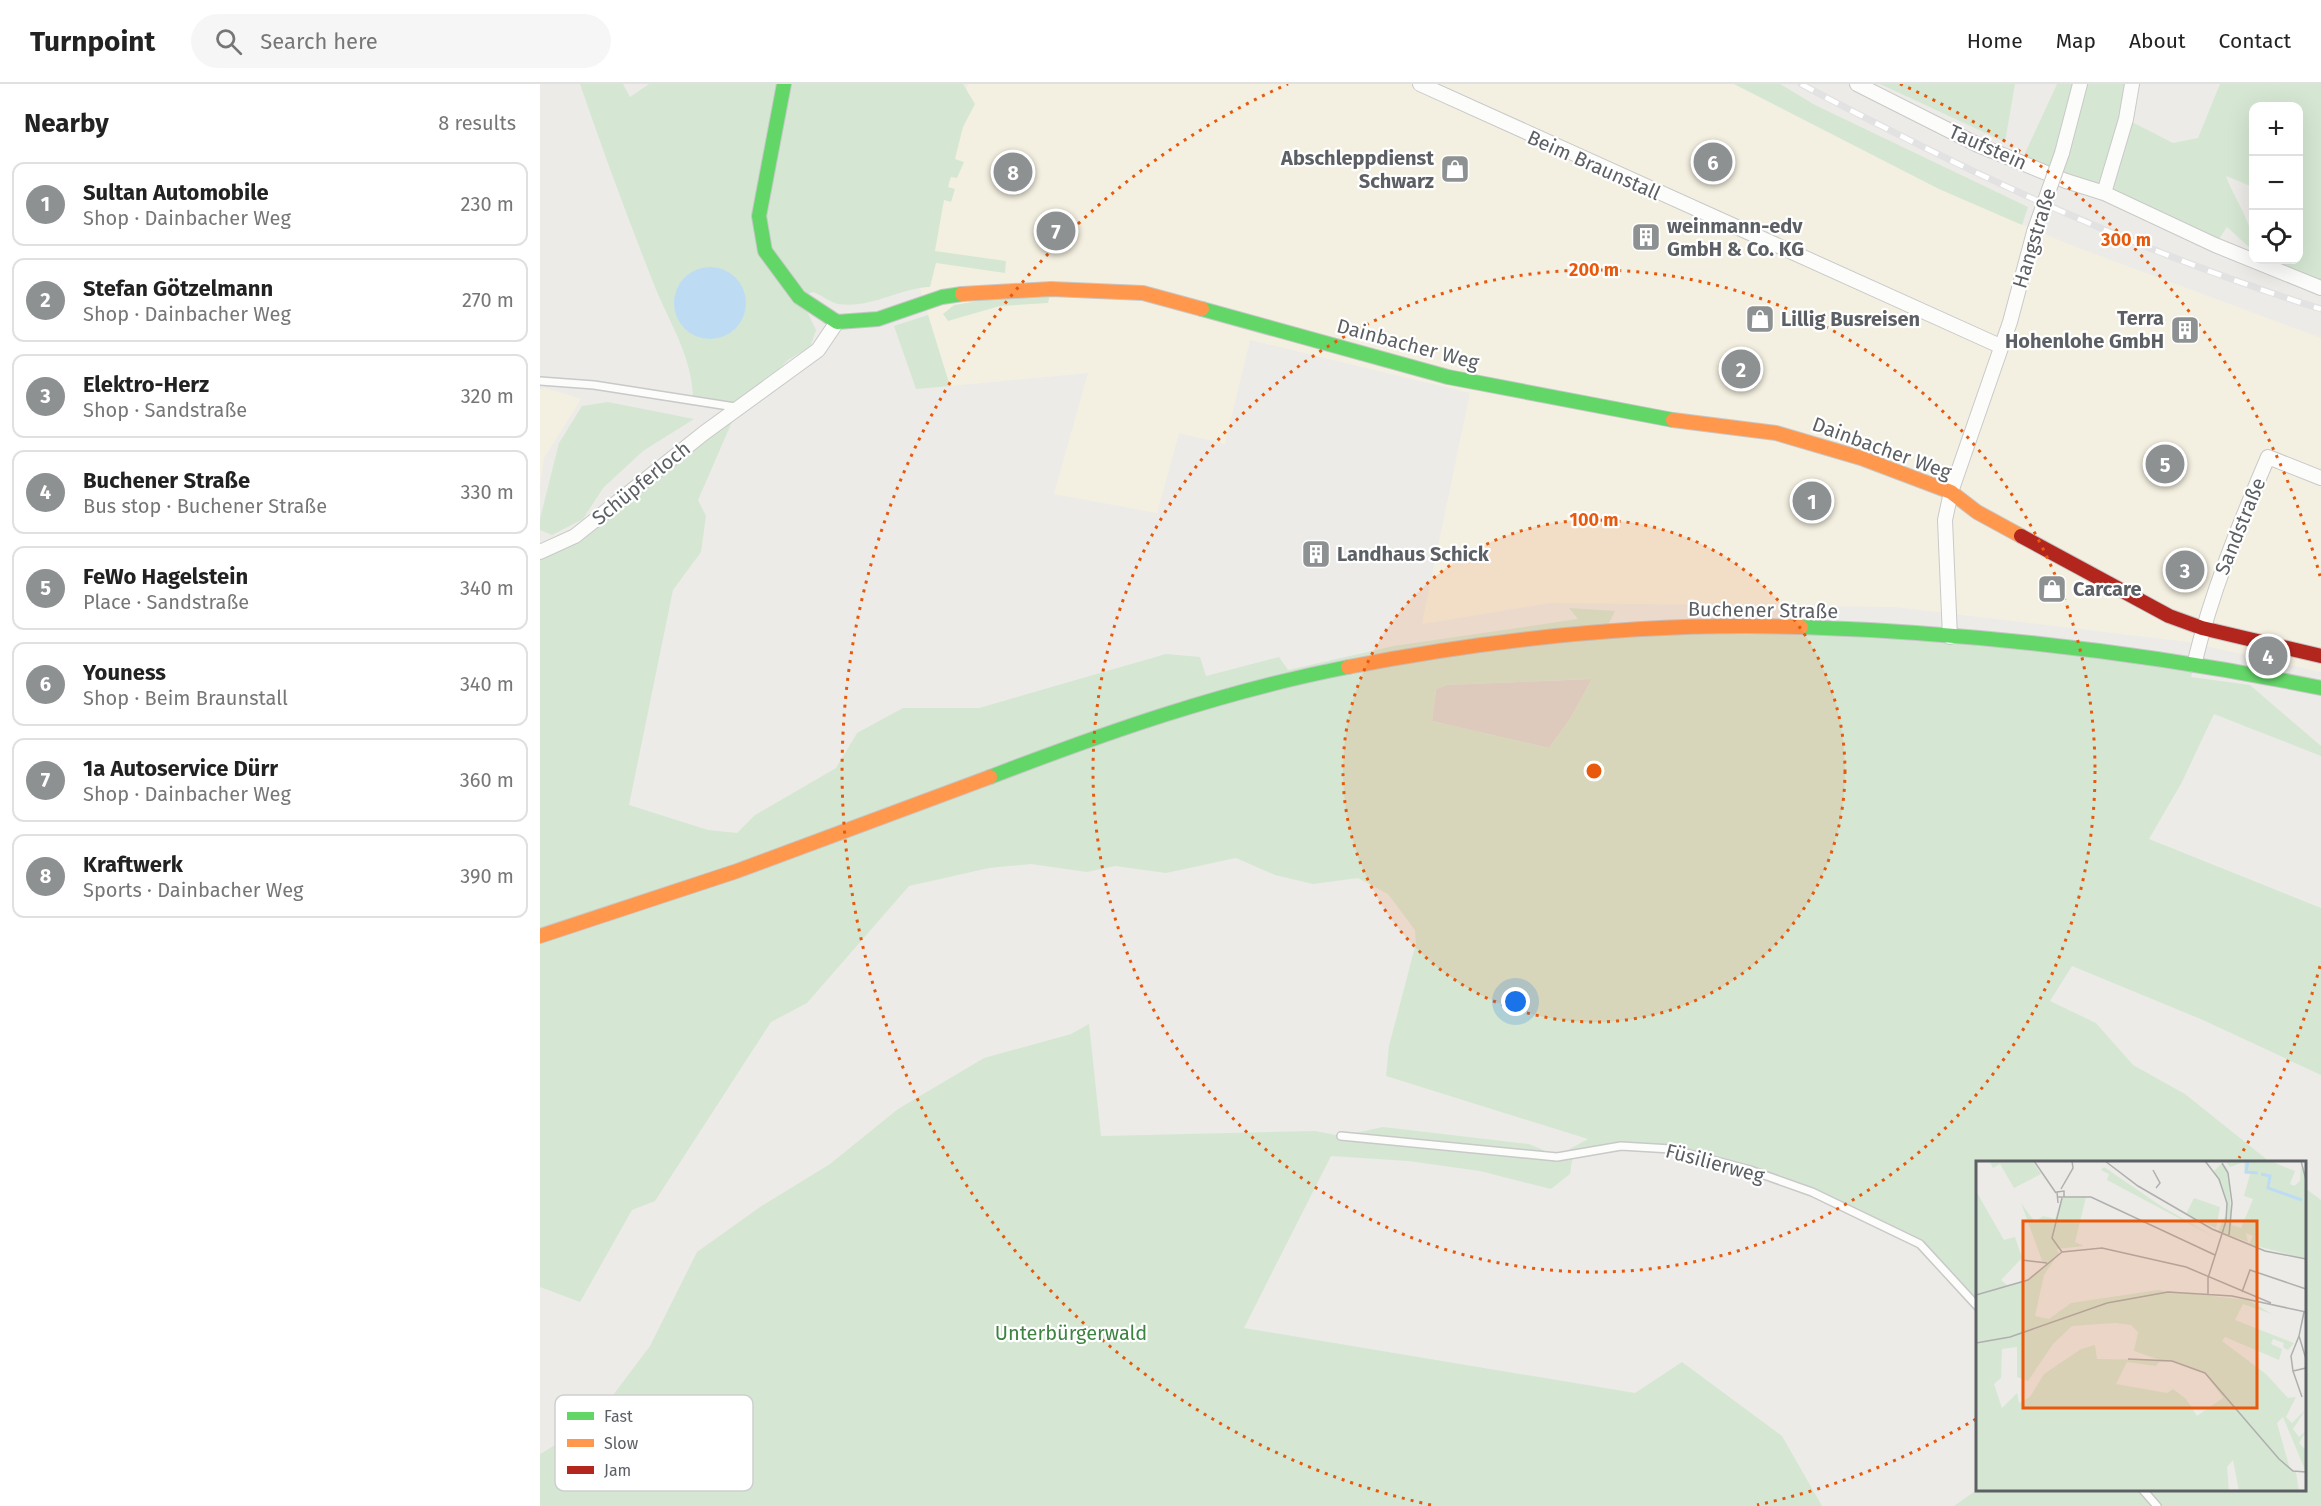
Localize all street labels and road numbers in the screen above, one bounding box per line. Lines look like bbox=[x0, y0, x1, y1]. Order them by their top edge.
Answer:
street label: Taufstein bbox=[1945, 119, 2031, 175]
street label: Beim Braunstall bbox=[1524, 125, 1664, 205]
street label: Hangstraße bbox=[2007, 185, 2061, 291]
street label: Dainbacher Weg bbox=[1334, 313, 1482, 375]
street label: Dainbacher Weg bbox=[1809, 412, 1955, 484]
street label: Schüpferloch bbox=[587, 436, 695, 530]
street label: Sandstraße bbox=[2210, 474, 2270, 578]
street label: Buchener Straße bbox=[1688, 597, 1838, 623]
street label: Füsilierweg bbox=[1663, 1138, 1768, 1188]

